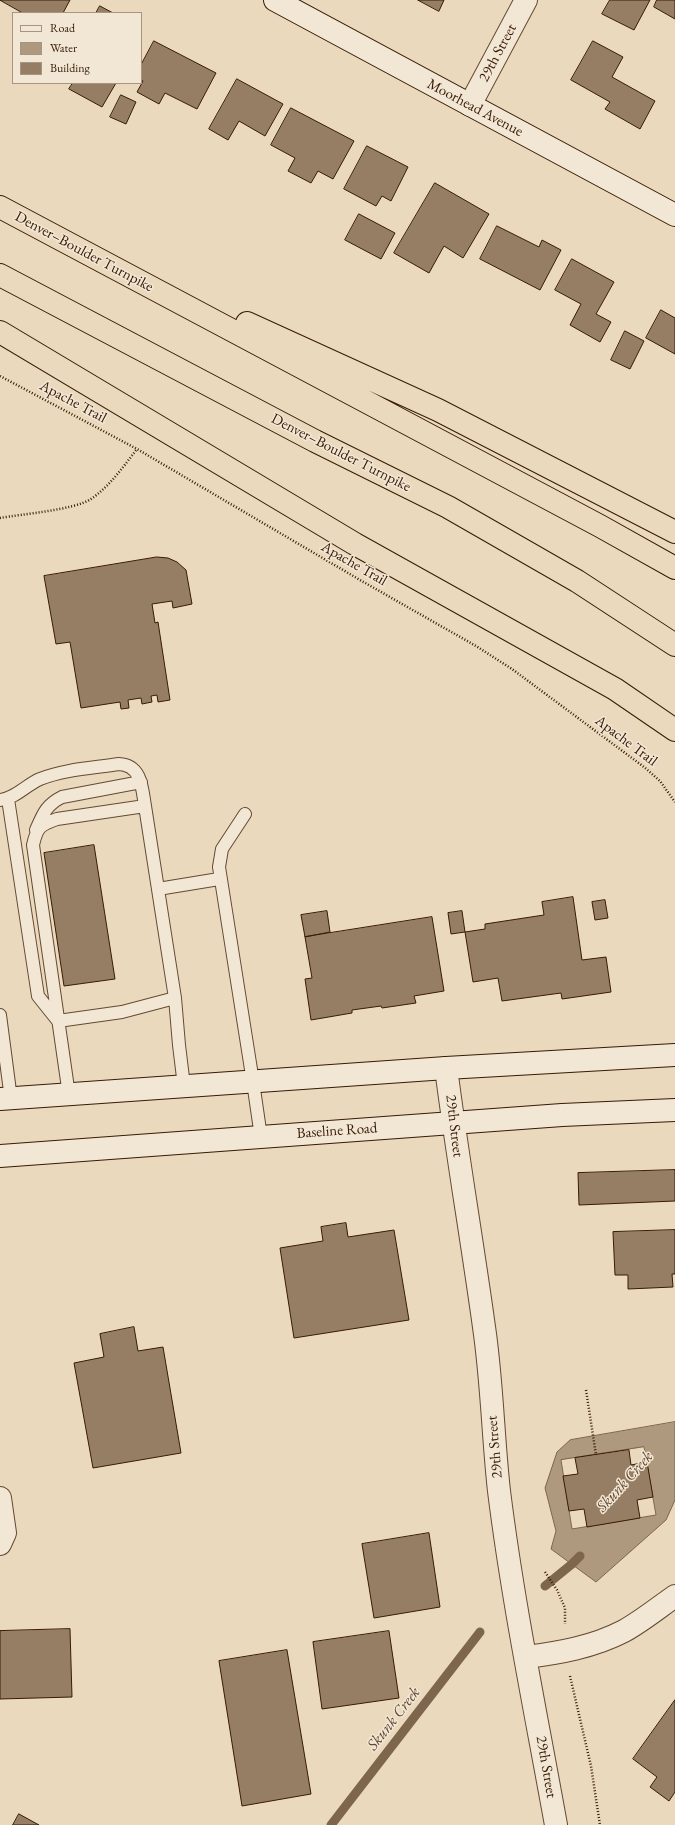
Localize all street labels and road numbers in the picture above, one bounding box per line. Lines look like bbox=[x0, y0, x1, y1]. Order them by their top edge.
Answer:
street label: 29th Street bbox=[475, 21, 521, 85]
street label: Moorhead Avenue bbox=[424, 75, 526, 141]
street label: Denver–Boulder Turnpike bbox=[12, 208, 156, 296]
street label: Apache Trail bbox=[36, 377, 110, 427]
street label: Denver–Boulder Turnpike bbox=[268, 410, 414, 496]
street label: Apache Trail bbox=[318, 538, 390, 590]
street label: Apache Trail bbox=[591, 712, 661, 770]
street label: 29th Street bbox=[441, 1094, 467, 1158]
street label: Baseline Road bbox=[296, 1119, 378, 1143]
street label: 29th Street bbox=[483, 1415, 507, 1479]
street label: 29th Street bbox=[532, 1735, 560, 1799]

